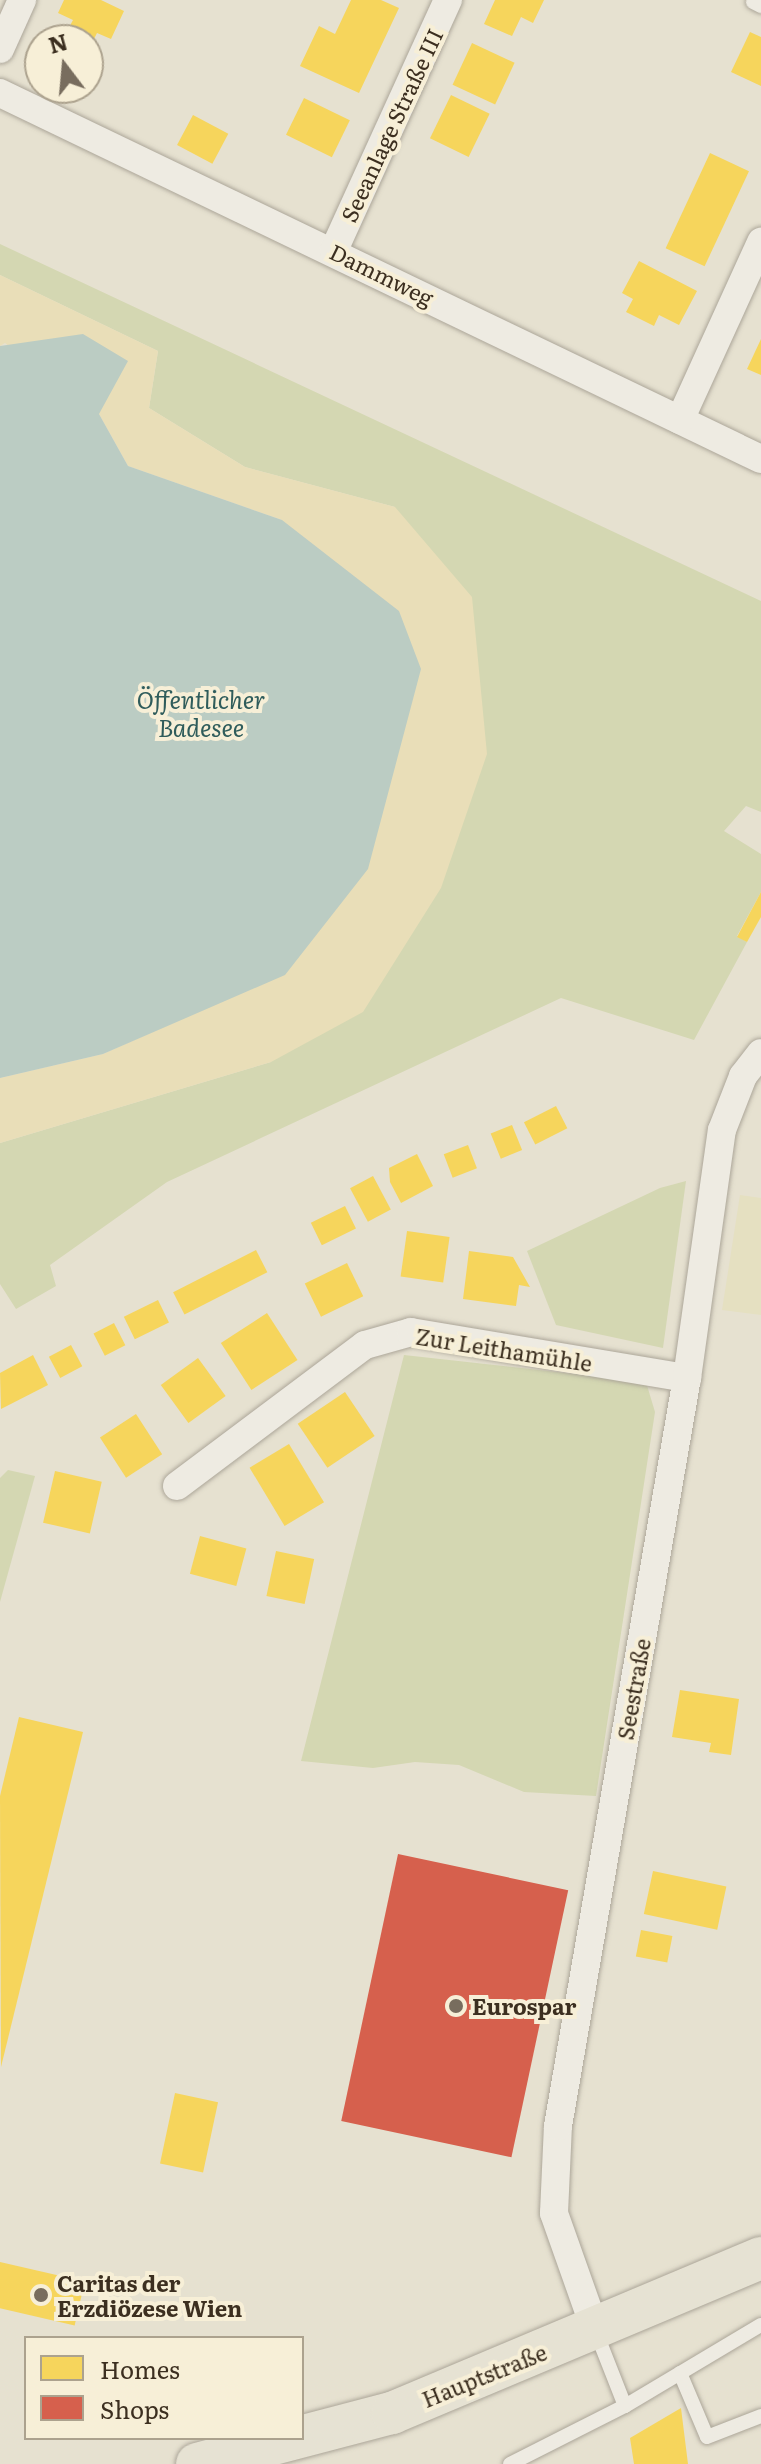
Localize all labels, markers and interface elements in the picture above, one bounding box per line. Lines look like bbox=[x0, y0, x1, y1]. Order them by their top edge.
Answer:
north arrow bbox=[24, 24, 104, 104]
text: N bbox=[44, 24, 71, 61]
street label: Seeanlage Straße III bbox=[335, 24, 447, 226]
street label: Dammweg bbox=[326, 237, 438, 311]
water label: Öffentlicher Badesee bbox=[137, 685, 265, 741]
street label: Zur Leithamühle bbox=[414, 1322, 594, 1376]
street label: Seestraße bbox=[611, 1636, 655, 1742]
place label: Eurospar bbox=[472, 1993, 576, 2019]
marker: Eurospar bbox=[447, 1997, 465, 2015]
place label: Caritas der Erzdiözese Wien bbox=[57, 2269, 242, 2320]
marker: Caritas der Erzdiözese Wien bbox=[32, 2286, 50, 2304]
legend bbox=[24, 2336, 304, 2440]
street label: Hauptstraße bbox=[418, 2338, 550, 2412]
text: Homes bbox=[100, 2351, 180, 2386]
text: Shops bbox=[100, 2391, 169, 2426]

